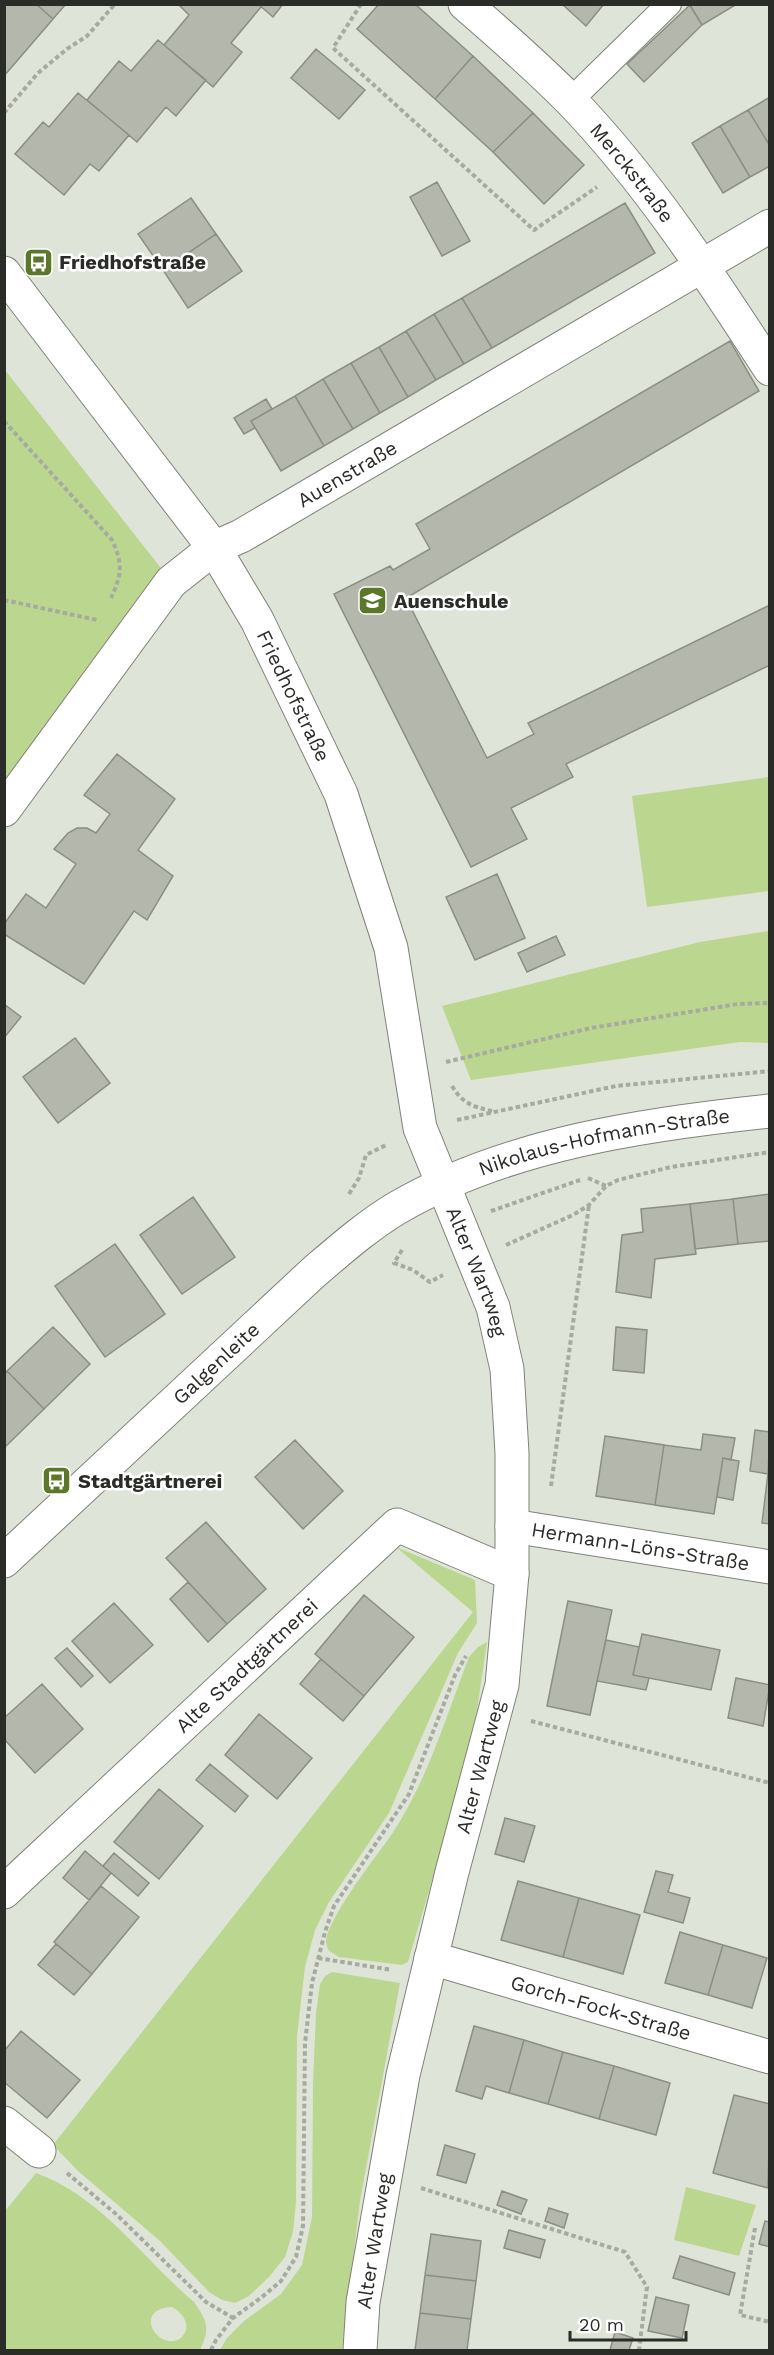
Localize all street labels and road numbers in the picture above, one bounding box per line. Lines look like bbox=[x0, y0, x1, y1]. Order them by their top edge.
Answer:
street label: Merckstraße bbox=[585, 118, 679, 227]
street label: Auenstraße bbox=[293, 435, 401, 512]
street label: Friedhofstraße bbox=[252, 626, 335, 765]
street label: Nikolaus-Hofmann-Straße bbox=[475, 1104, 731, 1181]
street label: Alter Wartweg bbox=[441, 1203, 511, 1339]
street label: Galgenleite bbox=[168, 1317, 264, 1409]
street label: Hermann-Löns-Straße bbox=[530, 1517, 751, 1576]
street label: Alte Stadtgärtnerei bbox=[171, 1593, 323, 1738]
street label: Alter Wartweg bbox=[451, 1697, 509, 1836]
street label: Gorch-Fock-Straße bbox=[508, 1970, 694, 2045]
street label: Alter Wartweg bbox=[351, 2171, 397, 2311]

